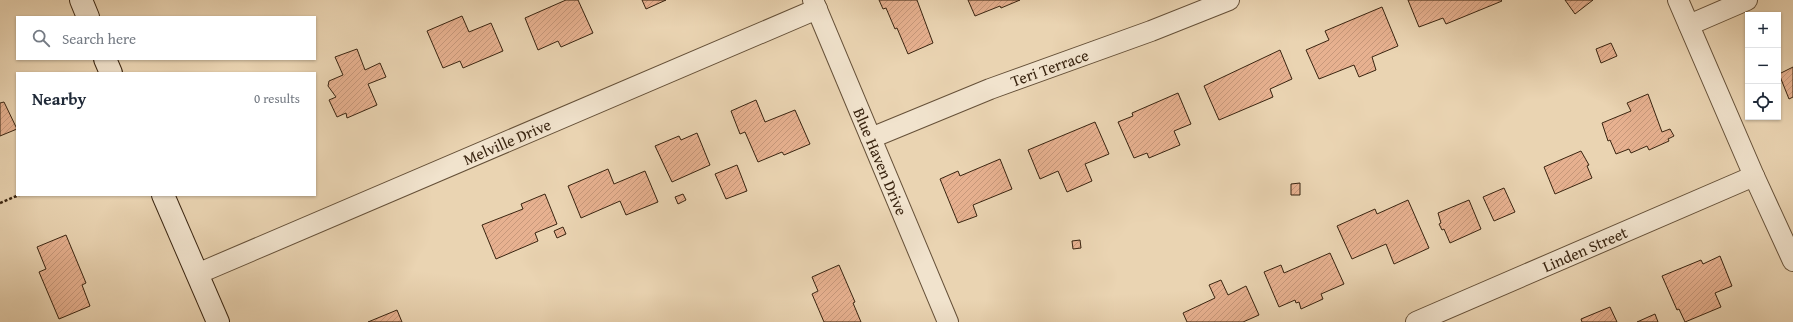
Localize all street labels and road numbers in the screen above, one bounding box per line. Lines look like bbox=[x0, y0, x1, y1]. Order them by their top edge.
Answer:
street label: Teri Terrace bbox=[1007, 42, 1092, 93]
street label: Blue Haven Drive bbox=[847, 104, 914, 219]
street label: Melville Drive bbox=[459, 112, 555, 171]
street label: Linden Street bbox=[1539, 220, 1631, 278]

